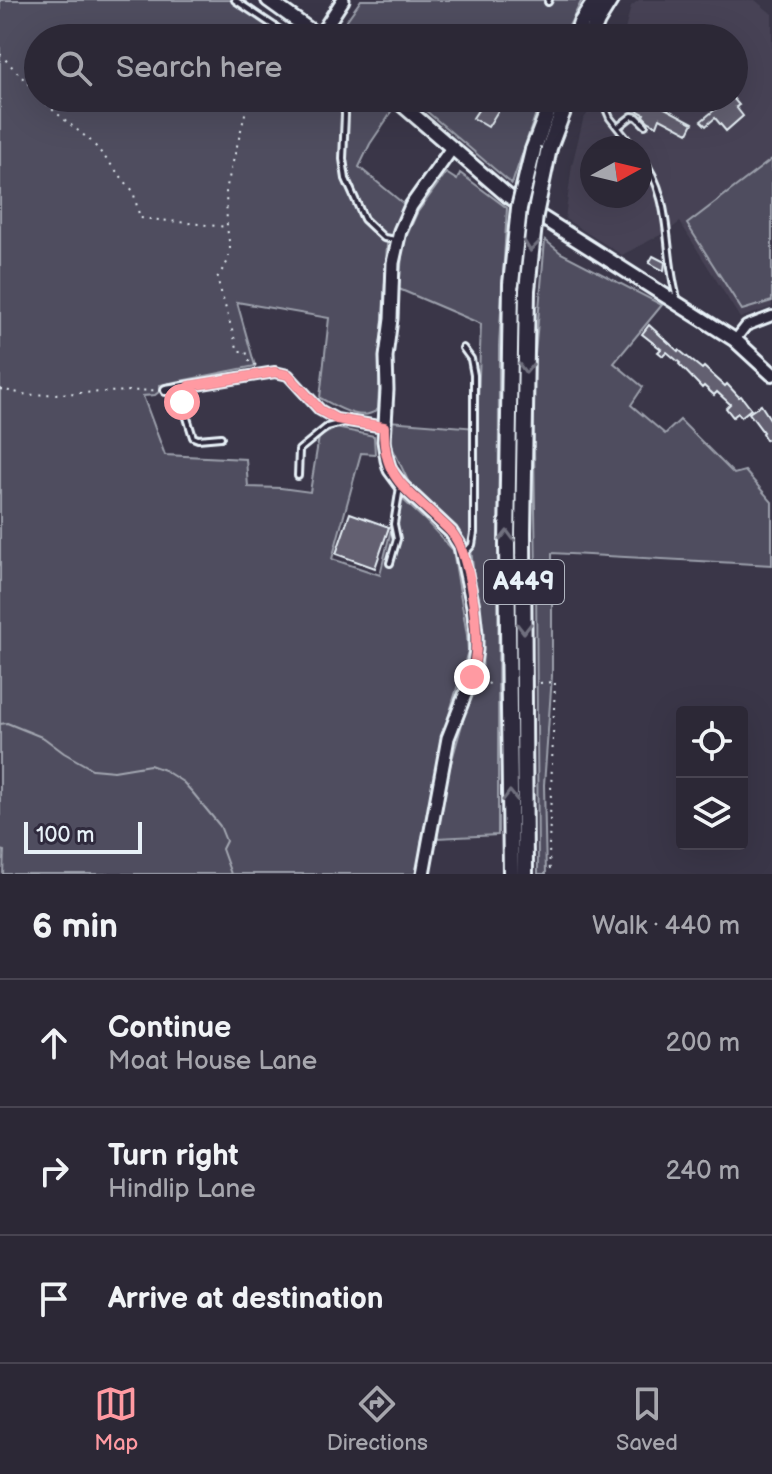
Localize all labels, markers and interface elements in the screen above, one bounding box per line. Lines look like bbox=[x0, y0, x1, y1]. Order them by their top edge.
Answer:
search box bbox=[24, 24, 748, 112]
icon: search bbox=[52, 46, 96, 90]
text: Search here bbox=[116, 50, 282, 86]
north arrow bbox=[580, 136, 652, 208]
one-way arrow bbox=[523, 240, 540, 253]
one-way arrow bbox=[517, 362, 535, 375]
route start bbox=[164, 384, 200, 420]
one-way arrow bbox=[498, 529, 516, 542]
road number: A449 bbox=[484, 560, 564, 604]
one-way arrow bbox=[515, 622, 533, 635]
route end bbox=[454, 659, 490, 695]
map controls bbox=[676, 706, 748, 850]
button: locate bbox=[676, 706, 748, 778]
button: layers bbox=[676, 778, 748, 850]
one-way arrow bbox=[501, 789, 519, 802]
scale bar bbox=[24, 818, 142, 854]
text: 100 m bbox=[36, 822, 95, 849]
text: 6 min bbox=[32, 906, 118, 947]
text: Walk · 440 m bbox=[592, 911, 740, 942]
text: Continue bbox=[108, 1010, 231, 1046]
icon: ahead bbox=[32, 1021, 76, 1065]
text: 200 m bbox=[666, 1028, 740, 1059]
text: Moat House Lane bbox=[108, 1046, 317, 1077]
text: Turn right bbox=[108, 1138, 239, 1174]
icon: right bbox=[32, 1149, 76, 1193]
text: 240 m bbox=[665, 1156, 740, 1187]
text: Hindlip Lane bbox=[108, 1174, 256, 1205]
icon: arrive bbox=[32, 1277, 76, 1321]
text: Arrive at destination bbox=[108, 1281, 384, 1317]
tab: Map bbox=[94, 1382, 138, 1457]
tab: Directions bbox=[327, 1382, 428, 1457]
tab: Saved bbox=[616, 1382, 678, 1457]

